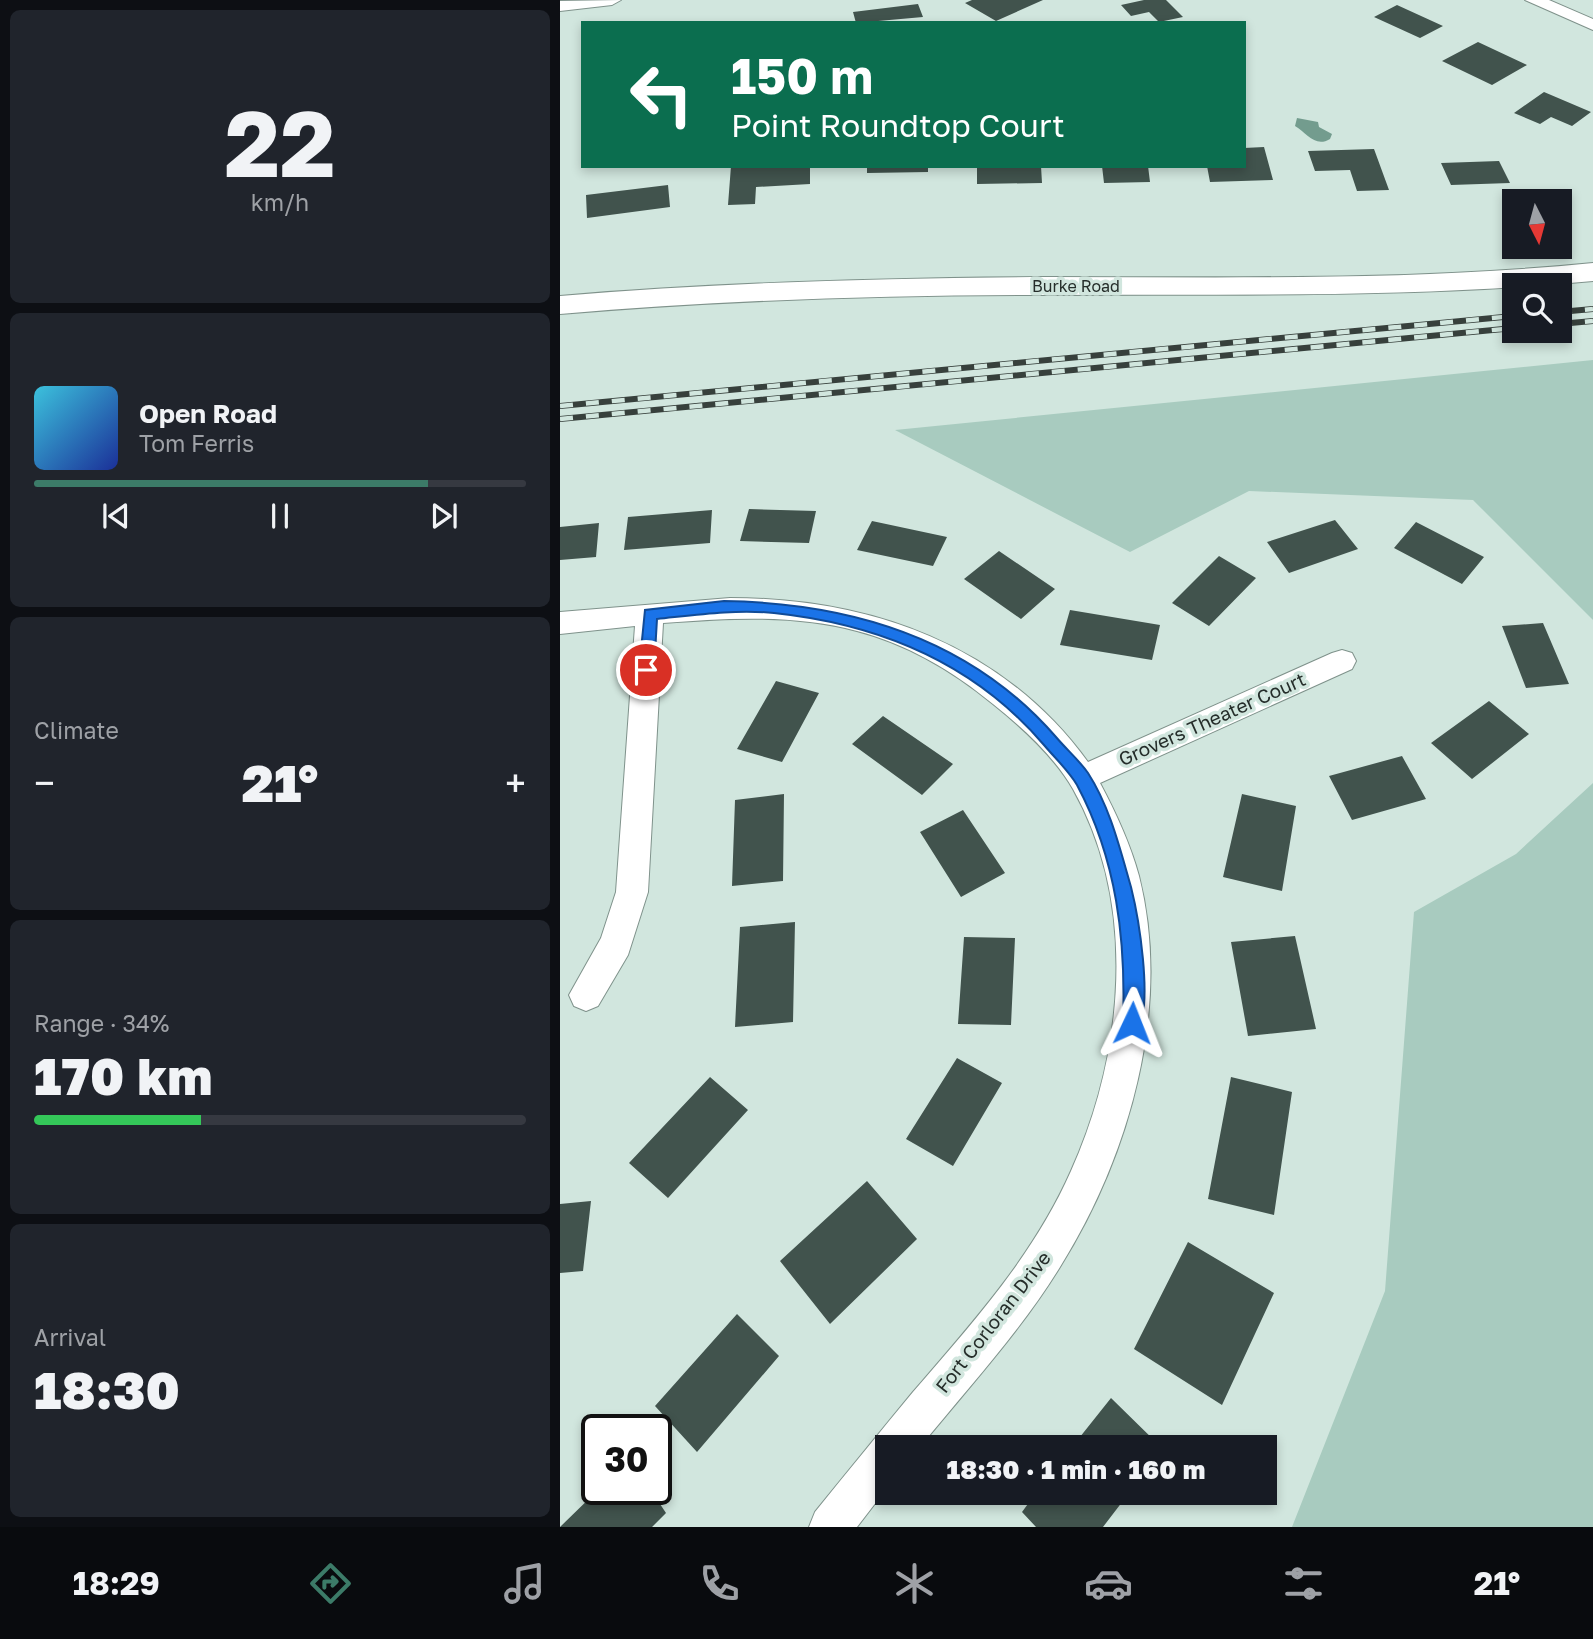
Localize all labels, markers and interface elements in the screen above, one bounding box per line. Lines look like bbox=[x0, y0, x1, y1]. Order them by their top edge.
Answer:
text: 150 m bbox=[731, 46, 873, 105]
icon: left bbox=[616, 49, 707, 140]
text: 22 bbox=[224, 88, 336, 197]
text: Point Roundtop Court bbox=[731, 106, 1065, 144]
text: km/h bbox=[251, 188, 309, 216]
north arrow bbox=[1502, 189, 1572, 259]
map controls bbox=[1502, 189, 1572, 343]
button: search bbox=[1502, 273, 1572, 343]
street label: Burke Road bbox=[1032, 276, 1120, 296]
text: Open Road bbox=[139, 398, 277, 429]
text: Tom Ferris bbox=[139, 429, 254, 457]
icon: previous bbox=[97, 497, 135, 535]
icon: pause bbox=[261, 497, 299, 535]
icon: next bbox=[425, 497, 463, 535]
pin bbox=[616, 640, 676, 700]
icon: arrive bbox=[627, 651, 665, 689]
street label: Grovers Theater Court bbox=[1115, 667, 1309, 770]
text: Climate bbox=[34, 716, 119, 744]
text: 21° bbox=[242, 751, 318, 813]
text: − bbox=[34, 760, 55, 805]
text: + bbox=[505, 760, 526, 805]
position arrow bbox=[1095, 986, 1169, 1060]
text: Range · 34% bbox=[34, 1009, 169, 1037]
text: 170 km bbox=[34, 1044, 213, 1106]
street label: Fort Corloran Drive bbox=[930, 1246, 1055, 1397]
text: Arrival bbox=[34, 1323, 106, 1351]
text: 18:30 bbox=[34, 1358, 180, 1420]
speed limit sign: 30 bbox=[581, 1414, 672, 1505]
text: 18:30 · 1 min · 160 m bbox=[947, 1454, 1206, 1485]
icon: directions bbox=[306, 1559, 355, 1608]
icon: music bbox=[500, 1559, 549, 1608]
icon: phone bbox=[695, 1559, 744, 1608]
icon: climate bbox=[890, 1559, 939, 1608]
icon: car bbox=[1084, 1559, 1133, 1608]
icon: filters bbox=[1279, 1559, 1328, 1608]
text: 18:29 bbox=[73, 1564, 160, 1602]
text: 21° bbox=[1474, 1564, 1520, 1602]

